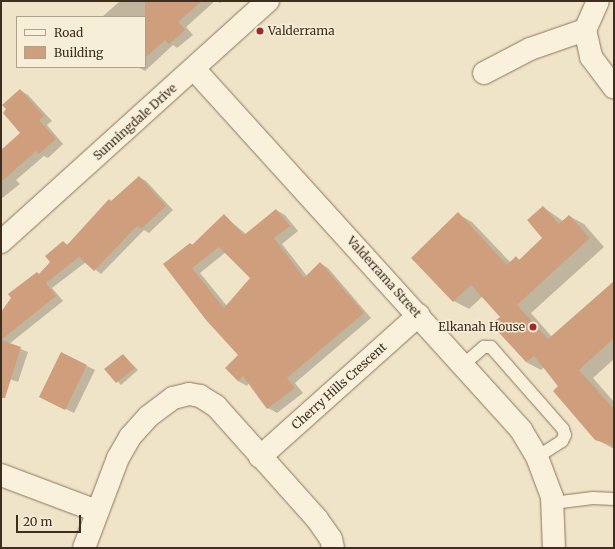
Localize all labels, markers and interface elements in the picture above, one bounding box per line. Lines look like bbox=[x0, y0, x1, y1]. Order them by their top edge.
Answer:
legend bbox=[16, 16, 146, 68]
place label: Valderrama bbox=[268, 24, 335, 38]
text: Road bbox=[54, 25, 83, 40]
marker: Valderrama bbox=[255, 26, 265, 36]
text: Building bbox=[54, 45, 103, 60]
street label: Sunningdale Drive bbox=[90, 81, 180, 163]
street label: Valderrama Street bbox=[344, 234, 424, 320]
place label: Elkanah House bbox=[438, 320, 525, 334]
marker: Elkanah House bbox=[528, 322, 538, 332]
street label: Cherry Hills Crescent bbox=[289, 340, 389, 432]
scale bar bbox=[18, 507, 83, 533]
text: 20 m bbox=[23, 514, 52, 529]

